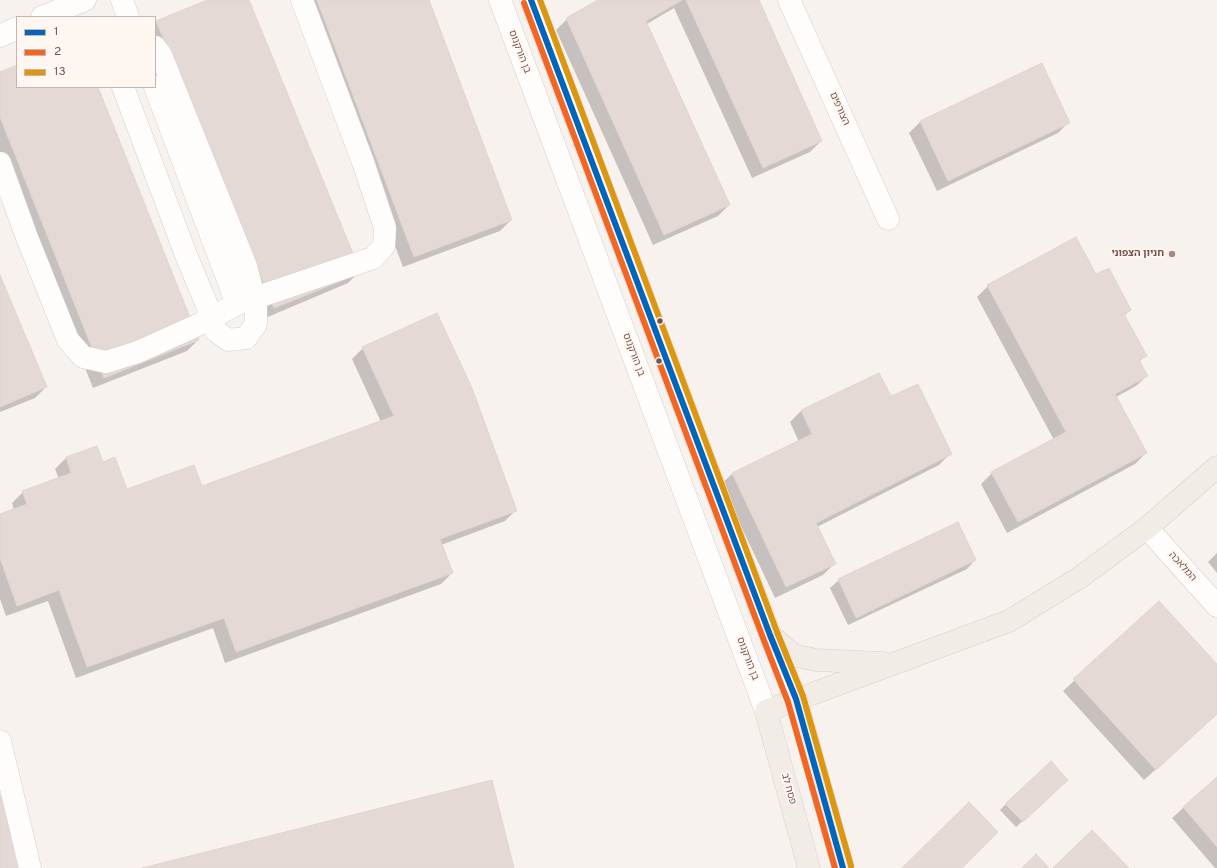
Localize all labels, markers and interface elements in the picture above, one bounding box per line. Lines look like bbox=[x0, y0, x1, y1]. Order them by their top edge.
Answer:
legend bbox=[16, 16, 156, 88]
text: 1 bbox=[54, 24, 58, 40]
street label: בן הורקנוס bbox=[505, 29, 533, 75]
text: 2 bbox=[54, 44, 61, 60]
text: 13 bbox=[54, 64, 66, 80]
street label: הצורפים bbox=[826, 90, 852, 128]
place label: חניון הצפוני bbox=[1111, 248, 1164, 260]
marker: חניון הצפוני bbox=[1167, 249, 1177, 259]
unlabelled marker bbox=[655, 316, 665, 326]
street label: בן הורקנוס bbox=[619, 332, 647, 378]
unlabelled marker bbox=[654, 356, 664, 366]
street label: המלאכה bbox=[1166, 550, 1198, 584]
street label: בן הורקנוס bbox=[733, 636, 761, 682]
street label: פסח לב bbox=[778, 772, 798, 806]

